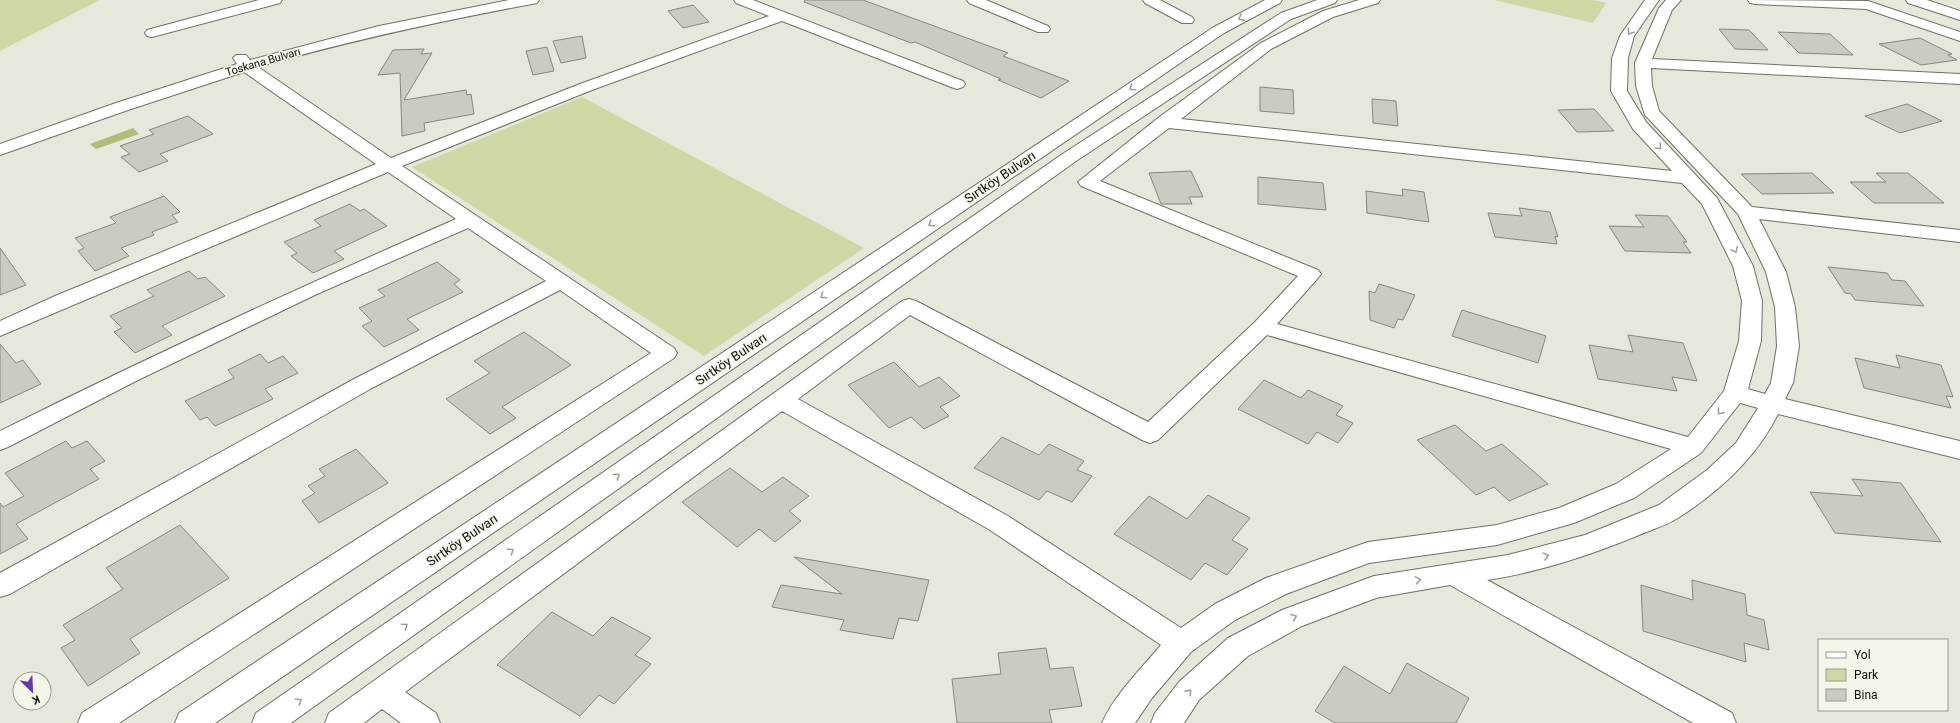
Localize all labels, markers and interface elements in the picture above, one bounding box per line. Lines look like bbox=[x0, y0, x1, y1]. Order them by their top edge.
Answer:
one-way arrow bbox=[1238, 13, 1245, 21]
one-way arrow bbox=[1627, 28, 1635, 35]
street label: Toskana Bulvarı bbox=[224, 45, 302, 79]
one-way arrow bbox=[1129, 84, 1136, 91]
one-way arrow bbox=[1654, 142, 1661, 150]
street label: Sırtköy Bulvarı bbox=[962, 148, 1038, 206]
one-way arrow bbox=[928, 219, 935, 227]
one-way arrow bbox=[1731, 246, 1738, 253]
one-way arrow bbox=[820, 292, 827, 299]
street label: Sırtköy Bulvarı bbox=[693, 330, 769, 388]
one-way arrow bbox=[1718, 407, 1725, 414]
one-way arrow bbox=[613, 474, 620, 481]
street label: Sırtköy Bulvarı bbox=[424, 511, 500, 569]
one-way arrow bbox=[507, 548, 514, 556]
one-way arrow bbox=[1542, 552, 1549, 561]
one-way arrow bbox=[1415, 576, 1421, 584]
one-way arrow bbox=[1290, 614, 1298, 622]
one-way arrow bbox=[401, 623, 408, 631]
legend bbox=[1818, 639, 1948, 711]
text: Yol bbox=[1854, 648, 1871, 662]
text: Park bbox=[1854, 668, 1879, 682]
north arrow bbox=[12, 671, 52, 711]
text: Bina bbox=[1854, 688, 1878, 702]
one-way arrow bbox=[1185, 689, 1192, 696]
text: K bbox=[29, 692, 42, 707]
one-way arrow bbox=[294, 699, 301, 706]

